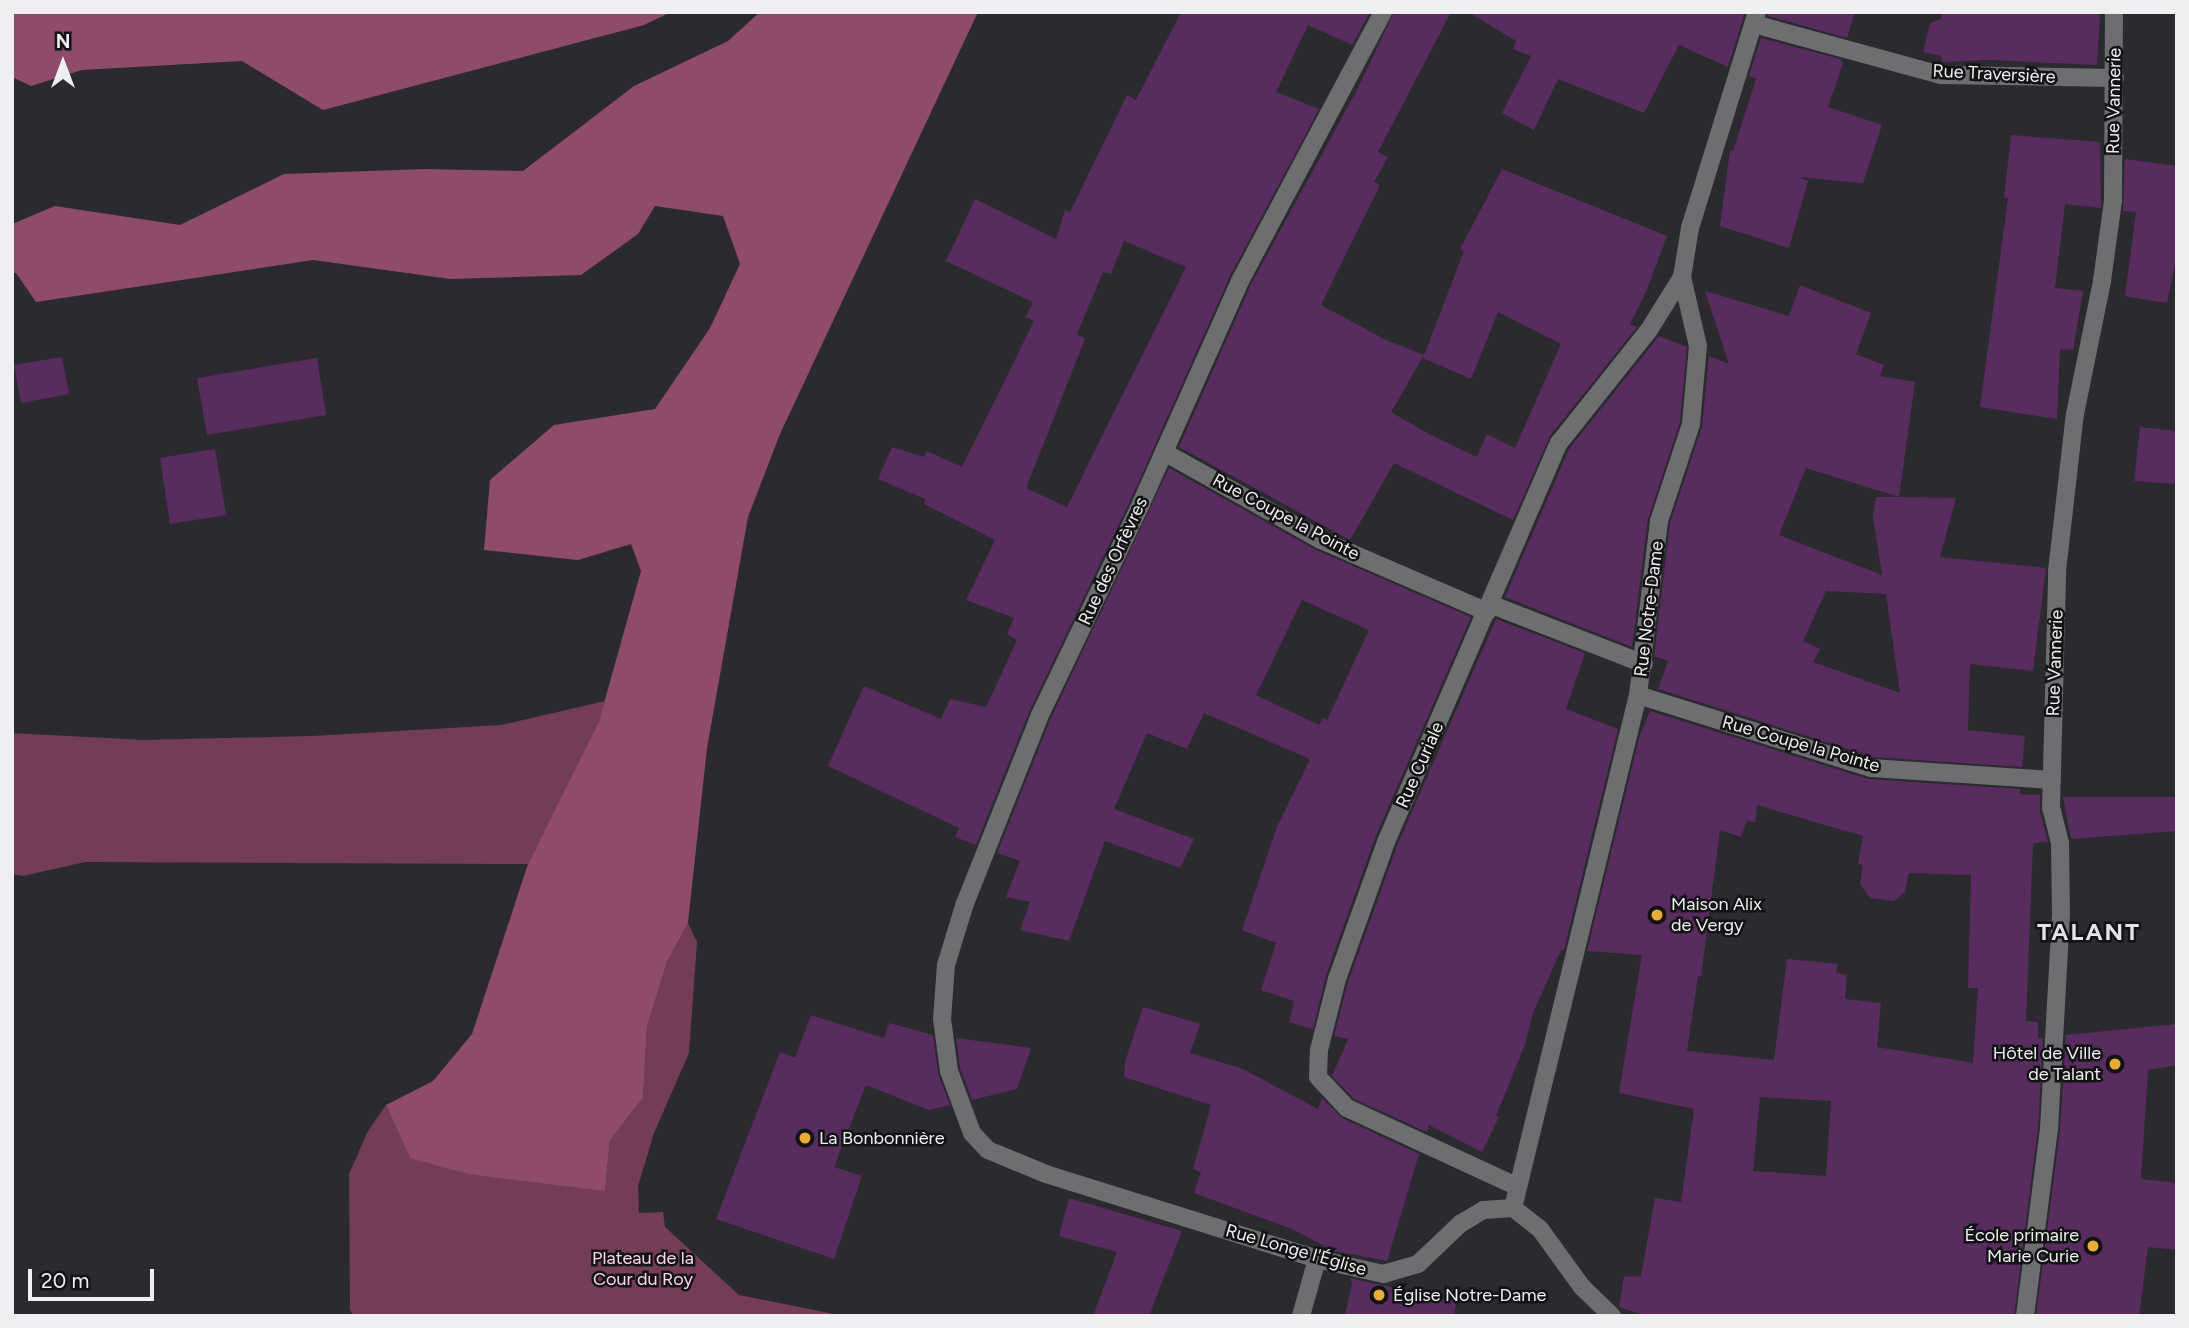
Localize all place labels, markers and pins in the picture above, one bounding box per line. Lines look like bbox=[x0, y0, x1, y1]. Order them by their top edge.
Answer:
place label: Maison Alix de Vergy bbox=[1671, 894, 1762, 936]
marker: Maison Alix de Vergy bbox=[1649, 907, 1665, 923]
place label: Hôtel de Ville de Talant bbox=[1993, 1043, 2101, 1086]
marker: Hôtel de Ville de Talant bbox=[2107, 1056, 2123, 1072]
place label: La Bonbonnière bbox=[819, 1127, 944, 1149]
marker: La Bonbonnière bbox=[797, 1130, 813, 1146]
place label: École primaire Marie Curie bbox=[1964, 1225, 2079, 1268]
marker: École primaire Marie Curie bbox=[2085, 1238, 2101, 1254]
place label: Église Notre-Dame bbox=[1393, 1284, 1546, 1306]
marker: Église Notre-Dame bbox=[1371, 1287, 1387, 1303]

